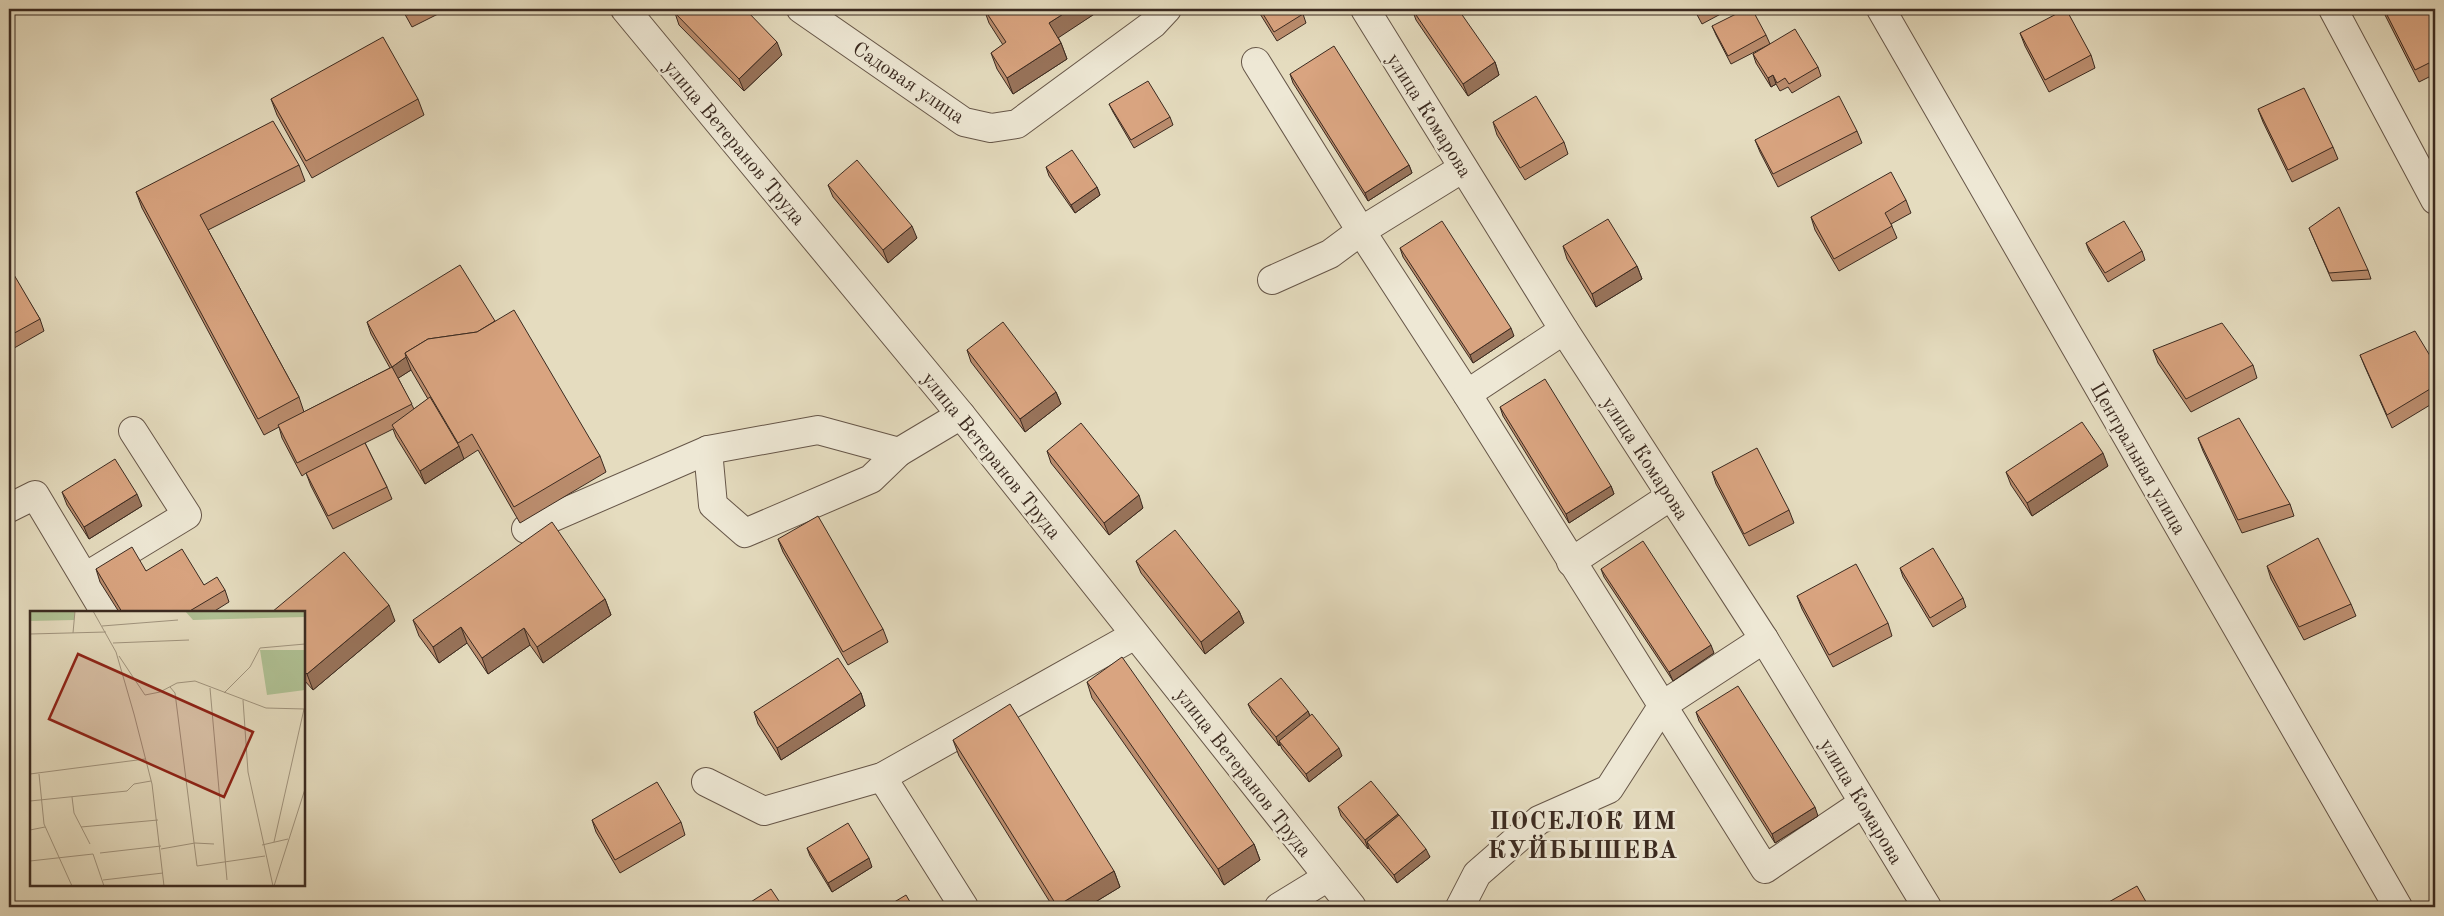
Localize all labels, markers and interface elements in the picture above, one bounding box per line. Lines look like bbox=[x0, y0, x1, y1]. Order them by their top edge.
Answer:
street label: Садовая улица bbox=[849, 39, 967, 128]
street label: улица Комарова bbox=[1382, 50, 1475, 182]
street label: улица Ветеранов Труда bbox=[659, 57, 808, 230]
street label: улица Ветеранов Труда bbox=[917, 369, 1064, 544]
street label: Центральная улица bbox=[2086, 379, 2189, 539]
street label: улица Комарова bbox=[1597, 394, 1692, 524]
inset map bbox=[30, 611, 305, 886]
street label: улица Ветеранов Труда bbox=[1170, 685, 1314, 862]
street label: улица Комарова bbox=[1815, 736, 1906, 868]
district label: ПОСЕЛОК ИМ КУЙБЫШЕВА bbox=[1488, 810, 1678, 864]

